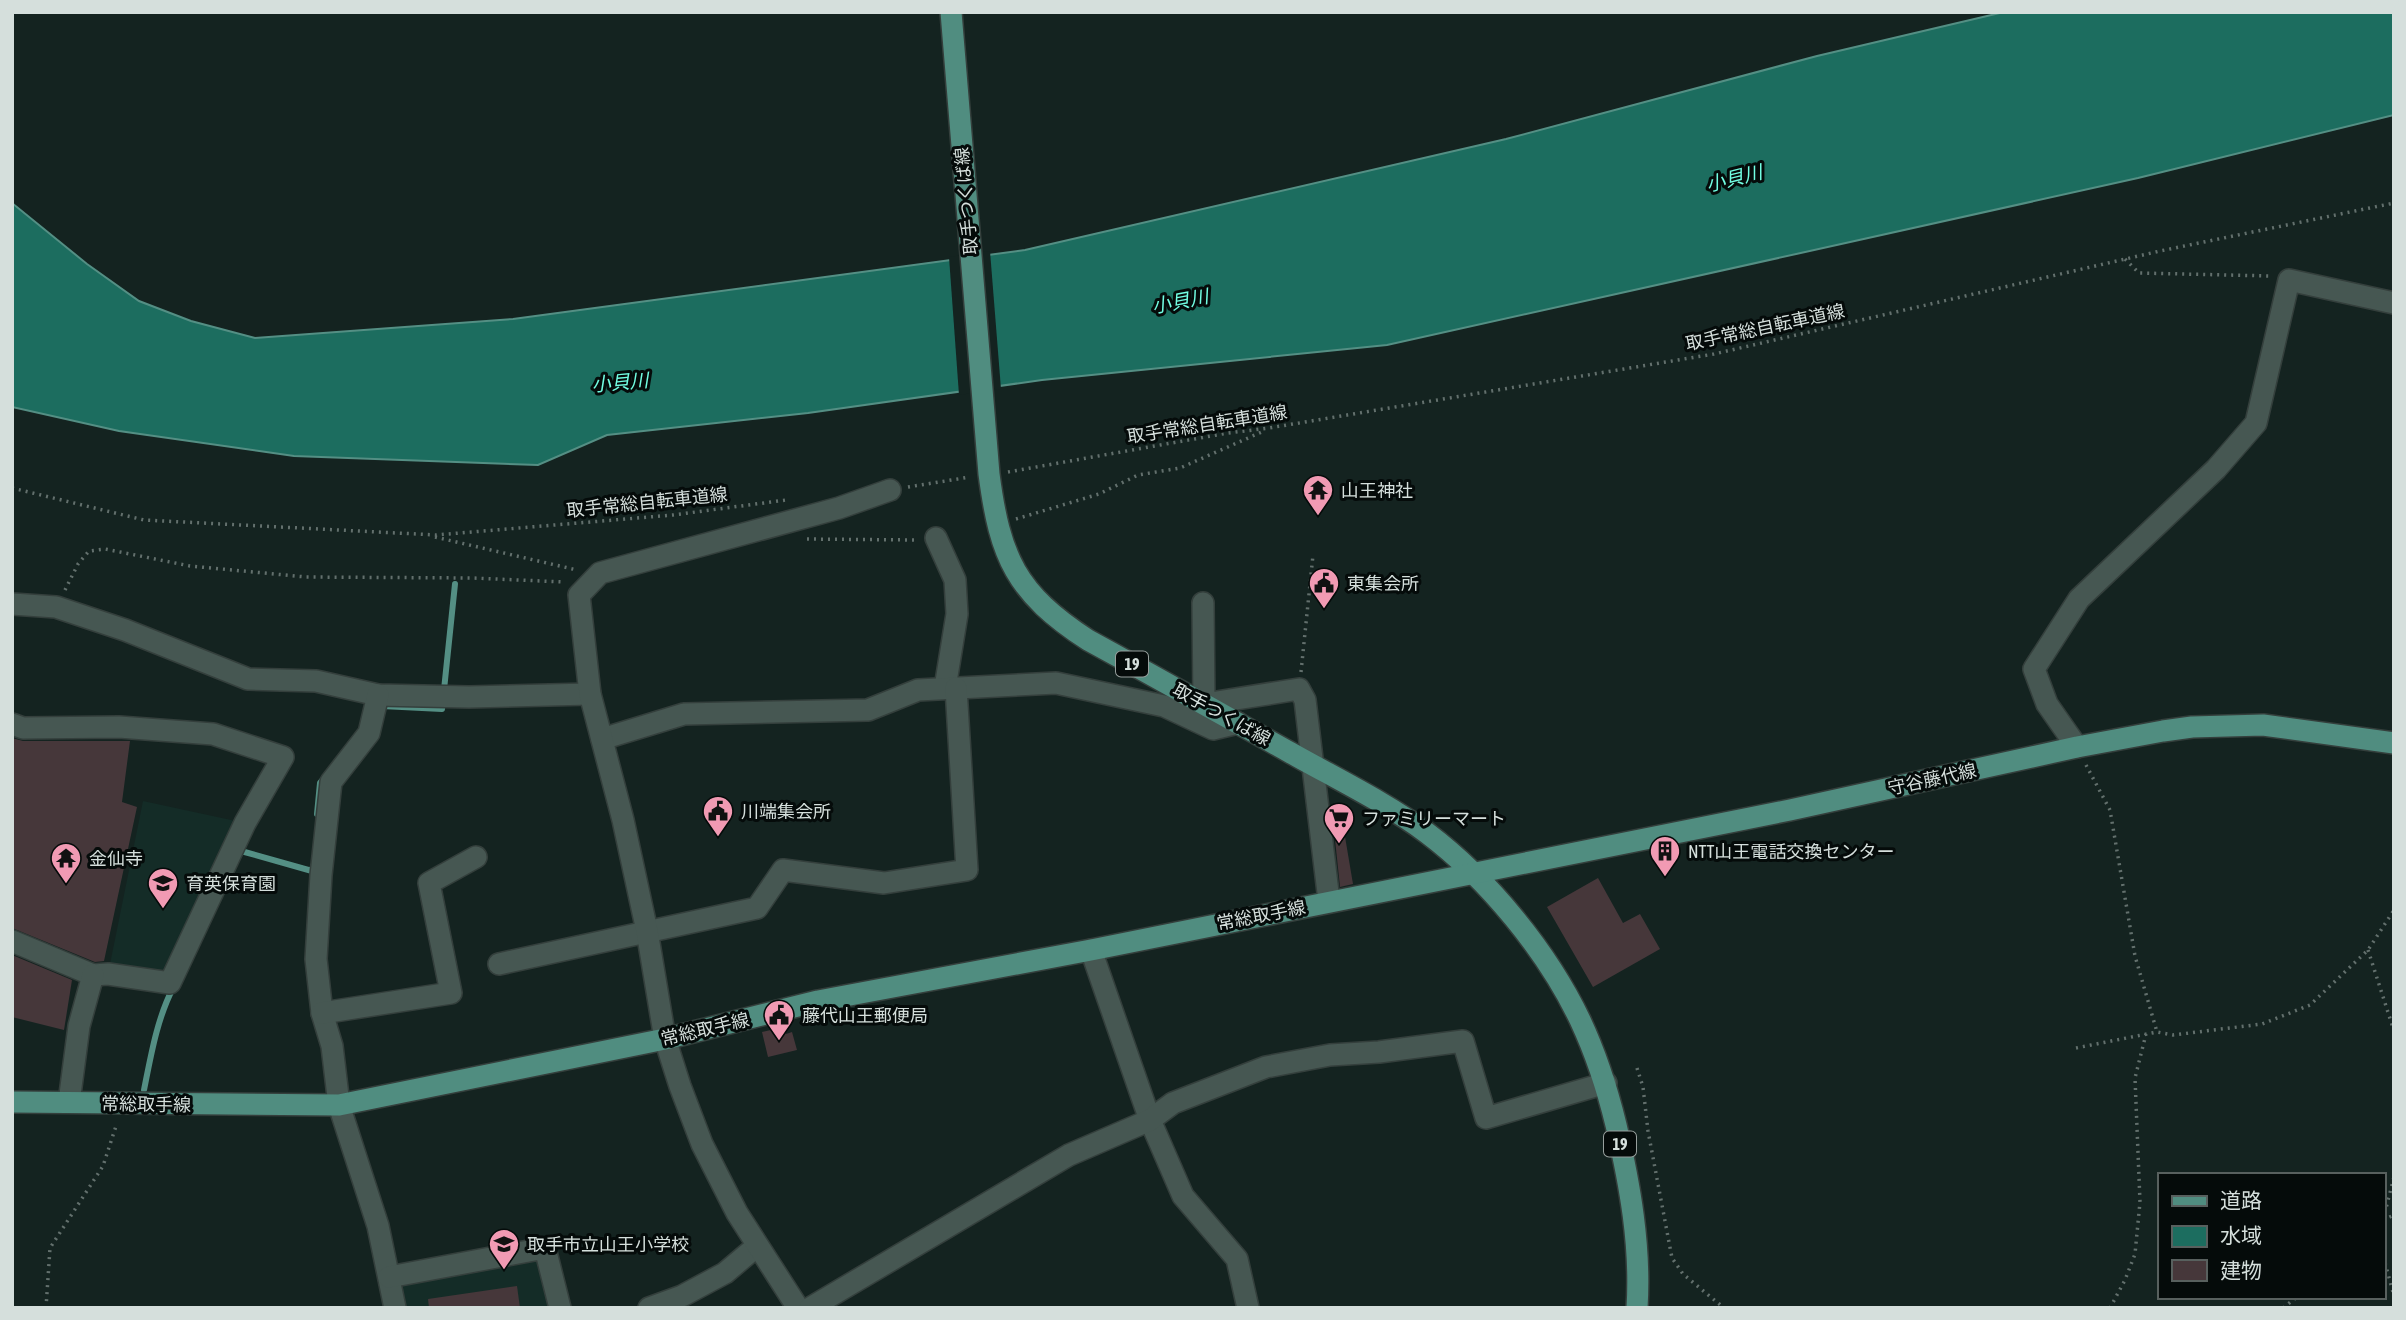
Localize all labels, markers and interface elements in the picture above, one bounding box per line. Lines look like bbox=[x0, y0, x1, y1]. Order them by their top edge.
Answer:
street label: 取手つくば線 bbox=[951, 146, 981, 256]
water label: 小貝川 bbox=[1704, 160, 1766, 196]
water label: 小貝川 bbox=[1150, 284, 1212, 317]
street label: 取手常総自転車道線 bbox=[1684, 300, 1846, 354]
water label: 小貝川 bbox=[591, 368, 651, 395]
street label: 取手常総自転車道線 bbox=[1125, 401, 1289, 447]
temple icon: 山王神社 bbox=[1301, 473, 1335, 517]
place label: 山王神社 bbox=[1341, 480, 1413, 501]
street label: 取手常総自転車道線 bbox=[565, 483, 729, 521]
public building icon: 東集会所 bbox=[1307, 566, 1341, 610]
place label: 東集会所 bbox=[1347, 573, 1419, 594]
road number: 19 bbox=[1116, 652, 1148, 677]
street label: 取手つくば線 bbox=[1170, 679, 1274, 749]
street label: 守谷藤代線 bbox=[1886, 759, 1978, 799]
public building icon: 川端集会所 bbox=[701, 794, 735, 838]
place label: 川端集会所 bbox=[741, 801, 831, 822]
supermarket icon: ファミリーマート bbox=[1322, 801, 1356, 845]
place label: ファミリーマート bbox=[1362, 808, 1506, 829]
building icon: NTT山王電話交換センター bbox=[1648, 834, 1682, 878]
temple icon: 金仙寺 bbox=[49, 841, 83, 885]
place label: NTT山王電話交換センター bbox=[1688, 841, 1894, 862]
place label: 金仙寺 bbox=[89, 848, 143, 869]
school or university icon: 育英保育園 bbox=[146, 866, 180, 910]
place label: 育英保育園 bbox=[186, 873, 276, 894]
street label: 常総取手線 bbox=[1215, 896, 1307, 934]
public building icon: 藤代山王郵便局 bbox=[762, 998, 796, 1042]
place label: 藤代山王郵便局 bbox=[802, 1005, 928, 1026]
street label: 常総取手線 bbox=[659, 1009, 751, 1049]
street label: 常総取手線 bbox=[101, 1093, 191, 1115]
road number: 19 bbox=[1604, 1132, 1636, 1156]
legend bbox=[2158, 1173, 2385, 1299]
text: 道路 bbox=[2220, 1188, 2262, 1212]
text: 水域 bbox=[2220, 1223, 2262, 1247]
school or university icon: 取手市立山王小学校 bbox=[487, 1227, 521, 1271]
place label: 取手市立山王小学校 bbox=[527, 1234, 689, 1255]
text: 建物 bbox=[2220, 1258, 2262, 1282]

